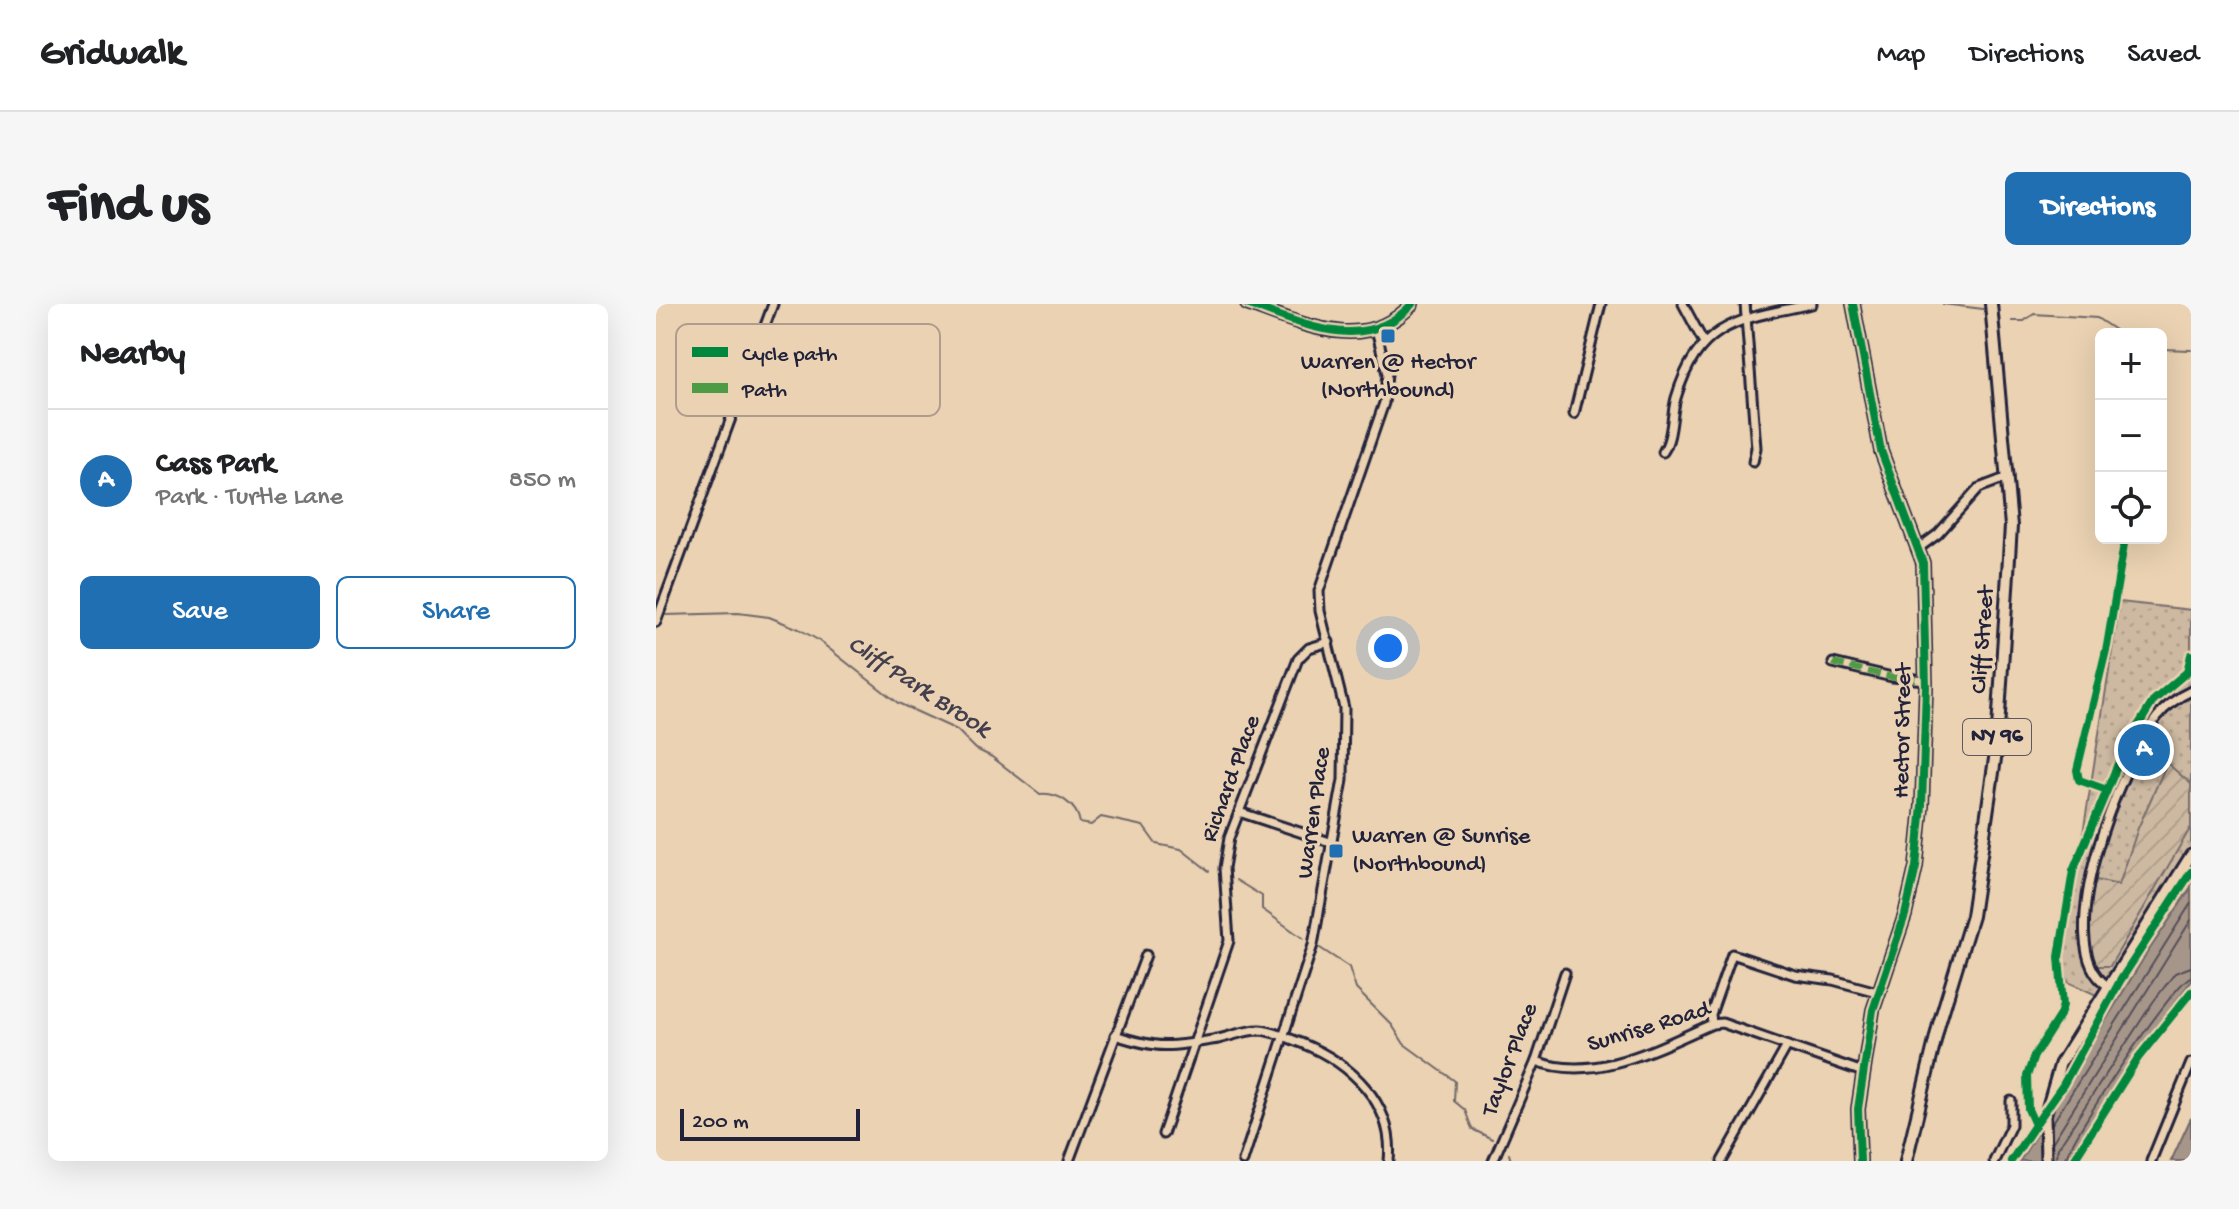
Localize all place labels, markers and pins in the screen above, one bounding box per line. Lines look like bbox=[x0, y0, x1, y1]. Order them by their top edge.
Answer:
marker: Warren @ Hector (Northbound) bbox=[1379, 327, 1397, 345]
place label: Warren @ Hector (Northbound) bbox=[1301, 349, 1478, 406]
pin: A bbox=[2118, 720, 2170, 780]
place label: Warren @ Sunrise (Northbound) bbox=[1352, 823, 1531, 880]
marker: Warren @ Sunrise (Northbound) bbox=[1327, 842, 1345, 860]

